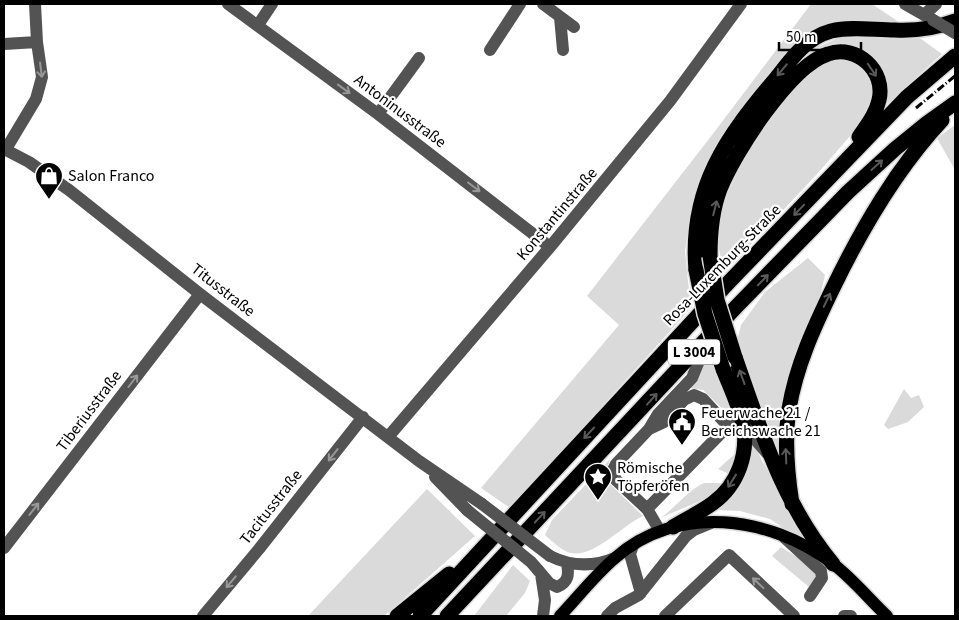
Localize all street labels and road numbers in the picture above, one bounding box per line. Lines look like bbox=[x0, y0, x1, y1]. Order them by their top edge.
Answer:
street label: Antoninusstraße bbox=[349, 69, 451, 153]
street label: Konstantinstraße bbox=[512, 163, 602, 265]
street label: Rosa-Luxemburg-Straße bbox=[658, 199, 786, 331]
street label: Titusstraße bbox=[186, 258, 260, 322]
road number: L 3004 bbox=[668, 340, 720, 364]
street label: Tiberiusstraße bbox=[51, 366, 127, 456]
street label: Tacitusstraße bbox=[235, 465, 307, 549]

